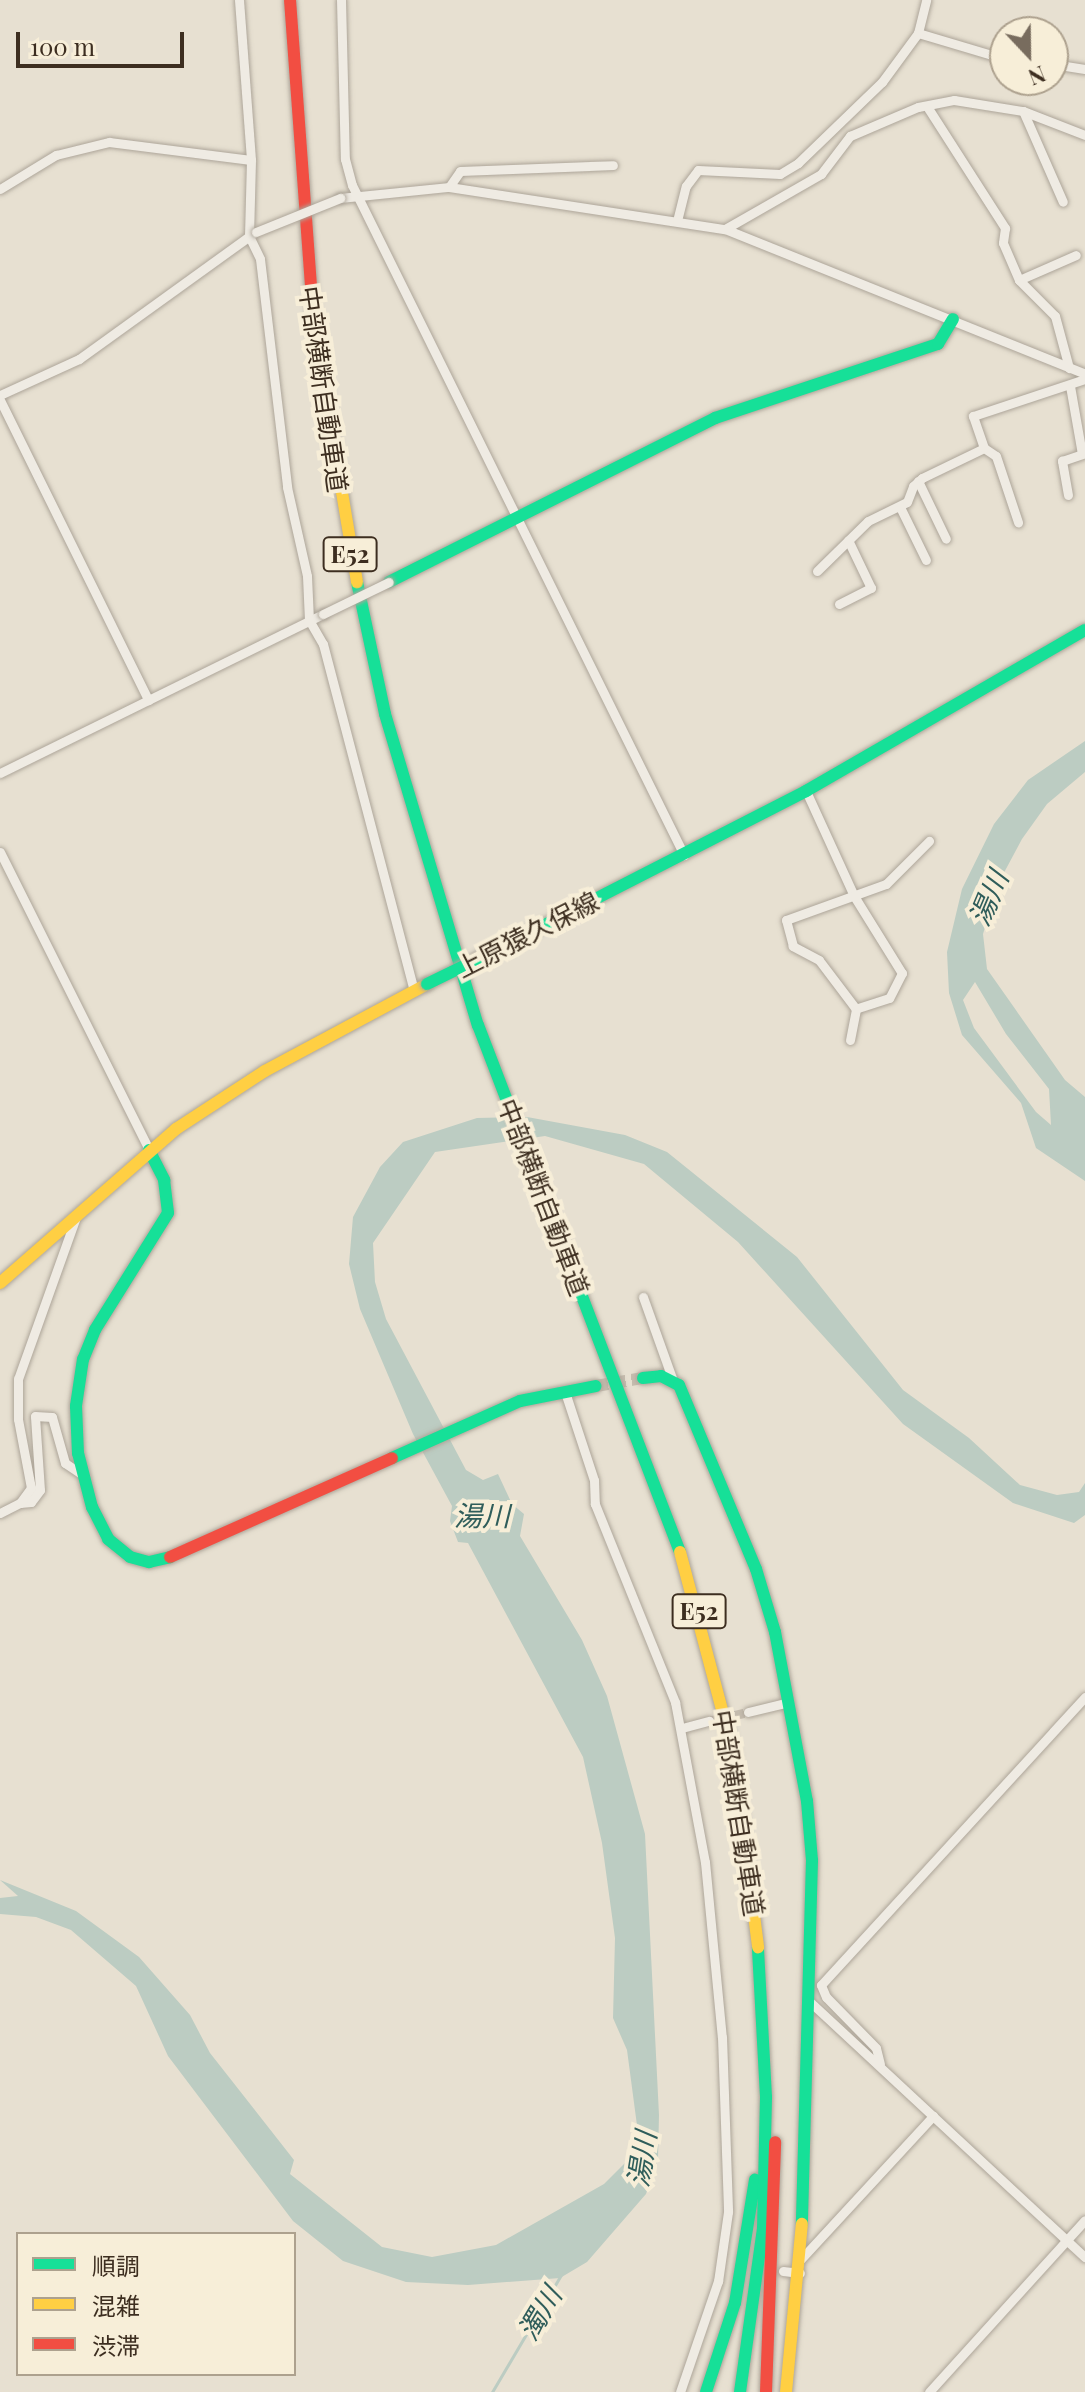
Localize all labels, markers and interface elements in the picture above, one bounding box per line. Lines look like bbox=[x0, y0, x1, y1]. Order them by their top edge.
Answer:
scale bar bbox=[20, 16, 188, 66]
north arrow bbox=[989, 16, 1069, 96]
text: 100 m bbox=[30, 30, 95, 62]
text: N bbox=[1024, 60, 1050, 93]
street label: 中部横断自動車道 bbox=[294, 284, 354, 494]
road number: E52 bbox=[322, 534, 378, 574]
water label: 湯川 bbox=[962, 866, 1014, 930]
street label: 上原猿久保線 bbox=[450, 885, 604, 983]
street label: 中部横断自動車道 bbox=[492, 1094, 596, 1300]
water label: 湯川 bbox=[454, 1498, 510, 1532]
road number: E52 bbox=[671, 1591, 727, 1631]
street label: 中部横断自動車道 bbox=[707, 1708, 771, 1918]
water label: 湯川 bbox=[620, 2129, 662, 2189]
legend bbox=[16, 2232, 296, 2376]
text: 順調 bbox=[92, 2249, 140, 2281]
water label: 濁川 bbox=[510, 2280, 568, 2346]
text: 混雑 bbox=[92, 2289, 140, 2321]
text: 渋滞 bbox=[92, 2329, 140, 2361]

